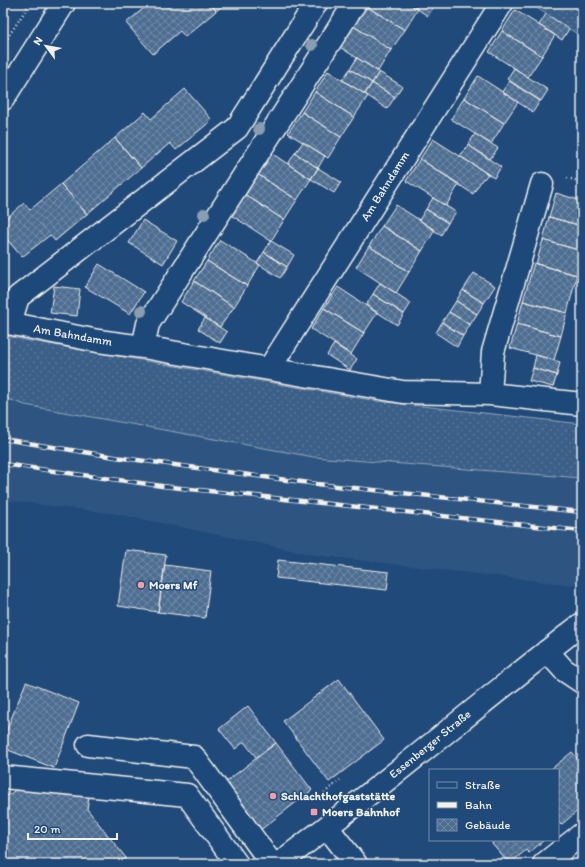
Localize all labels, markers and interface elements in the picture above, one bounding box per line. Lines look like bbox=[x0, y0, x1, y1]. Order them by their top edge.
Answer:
north arrow bbox=[26, 26, 66, 66]
text: N bbox=[30, 34, 45, 48]
street label: Am Bahndamm bbox=[358, 148, 412, 224]
street label: Am Bahndamm bbox=[33, 321, 113, 349]
place label: Moers Mf bbox=[149, 578, 198, 592]
marker: Moers Mf bbox=[136, 580, 146, 590]
street label: Essenberger Straße bbox=[386, 707, 474, 781]
legend bbox=[429, 769, 559, 841]
text: Straße bbox=[465, 778, 500, 792]
place label: Schlachthofgaststätte bbox=[281, 789, 395, 804]
marker: Schlachthofgaststätte bbox=[268, 791, 278, 801]
text: Bahn bbox=[465, 798, 492, 812]
place label: Moers Bahnhof bbox=[322, 805, 400, 819]
marker: Moers Bahnhof bbox=[309, 807, 319, 817]
scale bar bbox=[28, 815, 117, 841]
text: Gebäude bbox=[465, 818, 510, 832]
text: 20 m bbox=[34, 822, 61, 836]

